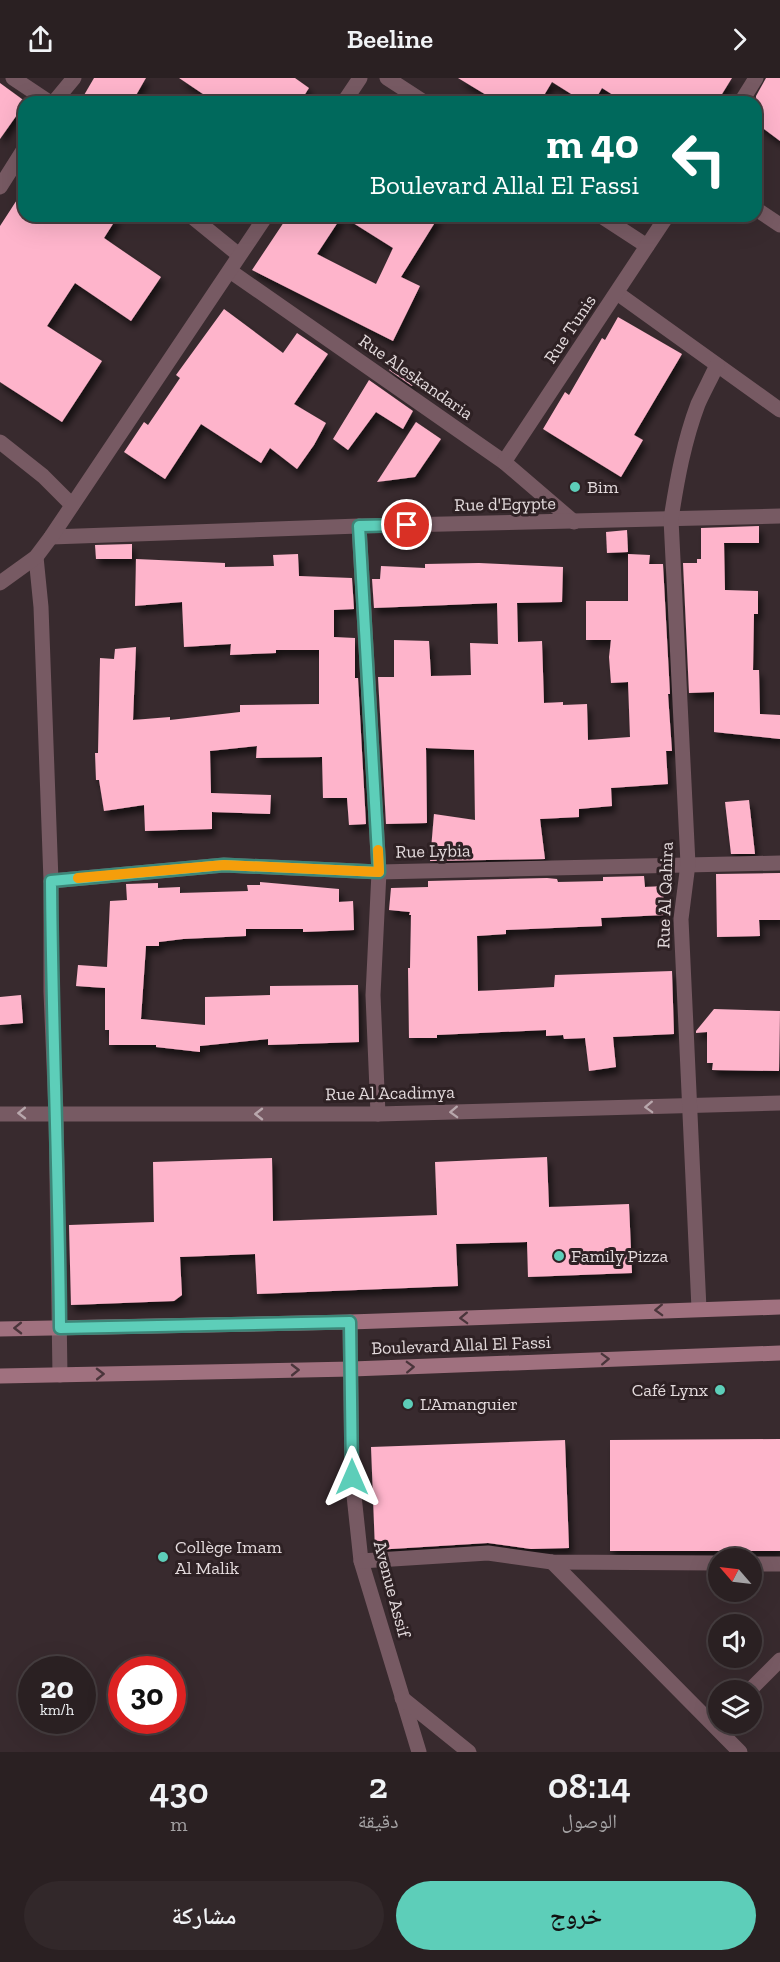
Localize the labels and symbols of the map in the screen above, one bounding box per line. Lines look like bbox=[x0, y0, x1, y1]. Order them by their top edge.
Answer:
street label: Rue Tunis bbox=[539, 290, 601, 367]
street label: Rue Aleskandaria bbox=[355, 329, 478, 425]
place label: Bim bbox=[587, 476, 619, 498]
marker: Bim bbox=[568, 480, 582, 494]
street label: Rue d'Egypte bbox=[454, 492, 556, 516]
pin bbox=[381, 499, 432, 550]
street label: Rue Lybia bbox=[395, 839, 471, 863]
street label: Rue Al Qahira bbox=[652, 841, 678, 949]
street label: Rue Al Acadimya bbox=[325, 1081, 455, 1105]
one-way arrow bbox=[644, 1100, 653, 1113]
one-way arrow bbox=[450, 1106, 459, 1118]
one-way arrow bbox=[18, 1107, 27, 1120]
one-way arrow bbox=[255, 1108, 264, 1120]
place label: Family Pizza bbox=[571, 1245, 669, 1267]
marker: Family Pizza bbox=[552, 1249, 566, 1263]
one-way arrow bbox=[654, 1304, 663, 1317]
one-way arrow bbox=[459, 1312, 468, 1324]
one-way arrow bbox=[14, 1322, 23, 1334]
street label: Boulevard Allal El Fassi bbox=[371, 1331, 551, 1359]
one-way arrow bbox=[601, 1353, 610, 1366]
one-way arrow bbox=[406, 1360, 415, 1373]
one-way arrow bbox=[291, 1364, 300, 1376]
one-way arrow bbox=[96, 1368, 105, 1380]
place label: Café Lynx bbox=[632, 1379, 708, 1401]
marker: Café Lynx bbox=[713, 1383, 727, 1397]
place label: L'Amanguier bbox=[420, 1393, 518, 1415]
marker: L'Amanguier bbox=[401, 1397, 415, 1411]
position arrow bbox=[320, 1445, 384, 1509]
place label: Collège Imam Al Malik bbox=[175, 1536, 282, 1579]
street label: Avenue Assif bbox=[369, 1538, 416, 1641]
north arrow bbox=[708, 1548, 762, 1602]
marker: Collège Imam Al Malik bbox=[156, 1550, 170, 1564]
speed limit sign: 30 bbox=[108, 1656, 186, 1734]

